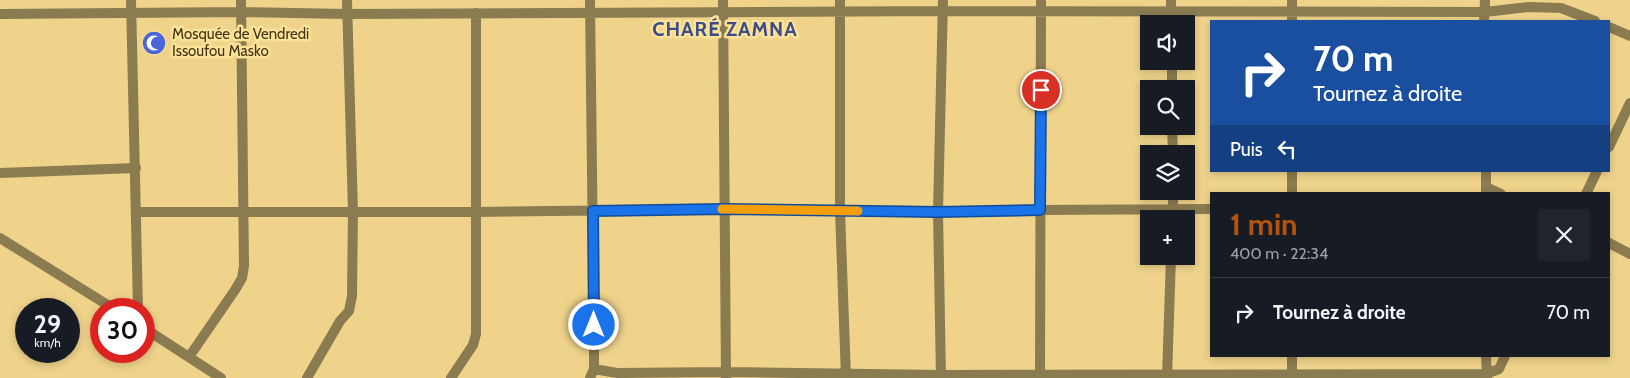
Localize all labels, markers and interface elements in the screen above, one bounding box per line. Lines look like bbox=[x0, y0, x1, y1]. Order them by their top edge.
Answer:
map controls bbox=[1140, 15, 1195, 265]
button: sound bbox=[1140, 15, 1195, 70]
district label: CHARÉ ZAMNA bbox=[652, 17, 798, 41]
place label: Mosquée de Vendredi Issoufou Masko bbox=[172, 25, 309, 60]
mosque icon: Mosquée de Vendredi Issoufou Masko bbox=[141, 30, 167, 56]
text: 70 m bbox=[1313, 37, 1394, 80]
icon: right bbox=[1230, 40, 1295, 105]
pin bbox=[1020, 69, 1062, 111]
icon: arrive bbox=[1027, 76, 1055, 104]
button: search bbox=[1140, 80, 1195, 135]
text: Tournez à droite bbox=[1313, 80, 1462, 107]
icon: left bbox=[1273, 135, 1301, 163]
text: Puis bbox=[1230, 138, 1263, 161]
button: layers bbox=[1140, 145, 1195, 200]
text: 1 min bbox=[1230, 206, 1298, 243]
button: close bbox=[1538, 209, 1590, 261]
button: + bbox=[1140, 210, 1195, 265]
text: 400 m · 22:34 bbox=[1230, 244, 1328, 263]
speed limit sign: 30 bbox=[90, 298, 155, 363]
position arrow bbox=[567, 298, 619, 350]
icon: right bbox=[1230, 299, 1258, 327]
text: Tournez à droite bbox=[1273, 301, 1406, 324]
text: 70 m bbox=[1546, 301, 1590, 324]
text: 29 bbox=[34, 309, 61, 339]
text: km/h bbox=[34, 335, 61, 350]

